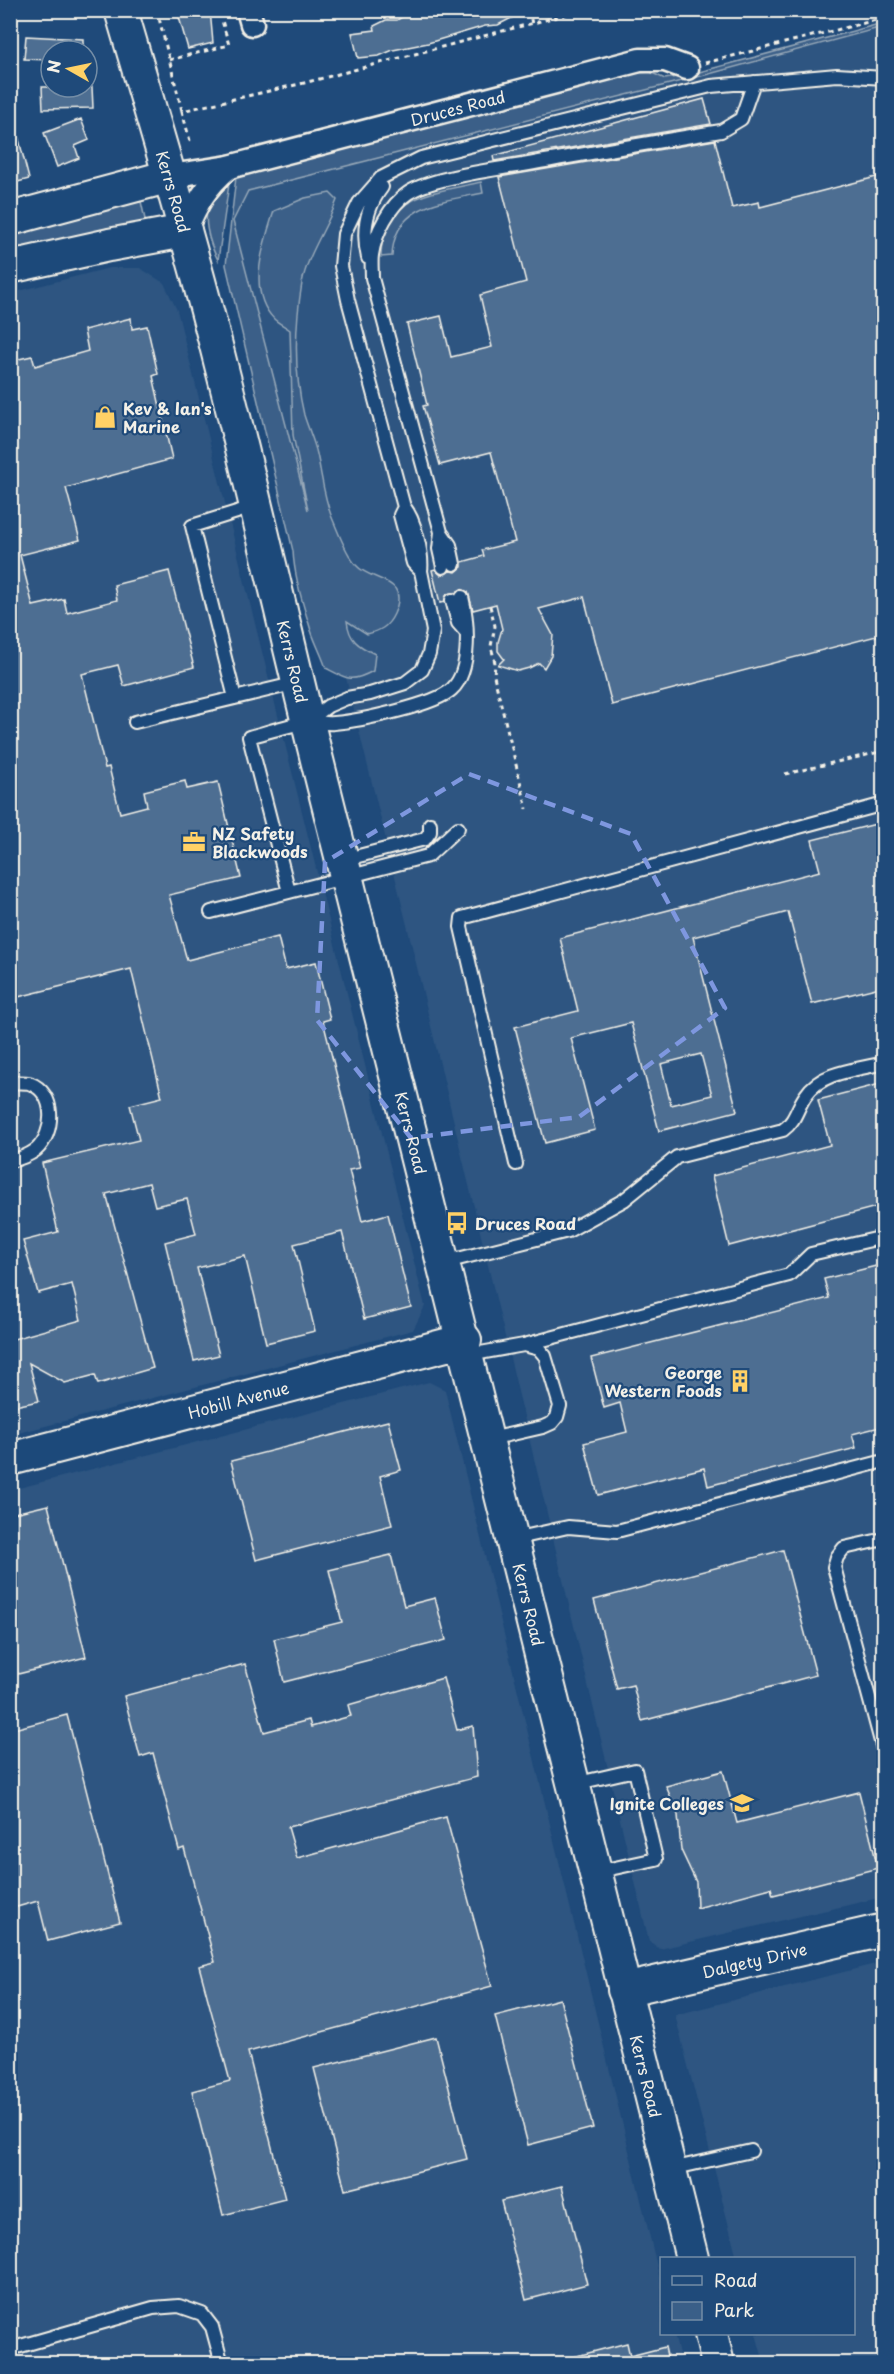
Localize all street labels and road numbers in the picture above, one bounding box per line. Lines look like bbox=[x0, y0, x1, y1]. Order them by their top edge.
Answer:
street label: Druces Road bbox=[408, 84, 508, 131]
street label: Kerrs Road bbox=[151, 148, 197, 235]
street label: Kerrs Road bbox=[272, 618, 315, 705]
street label: Kerrs Road bbox=[390, 1089, 434, 1177]
street label: Hobill Avenue bbox=[185, 1374, 292, 1424]
street label: Kerrs Road bbox=[507, 1561, 551, 1648]
street label: Dalgety Drive bbox=[700, 1936, 809, 1984]
street label: Kerrs Road bbox=[625, 2032, 668, 2120]

